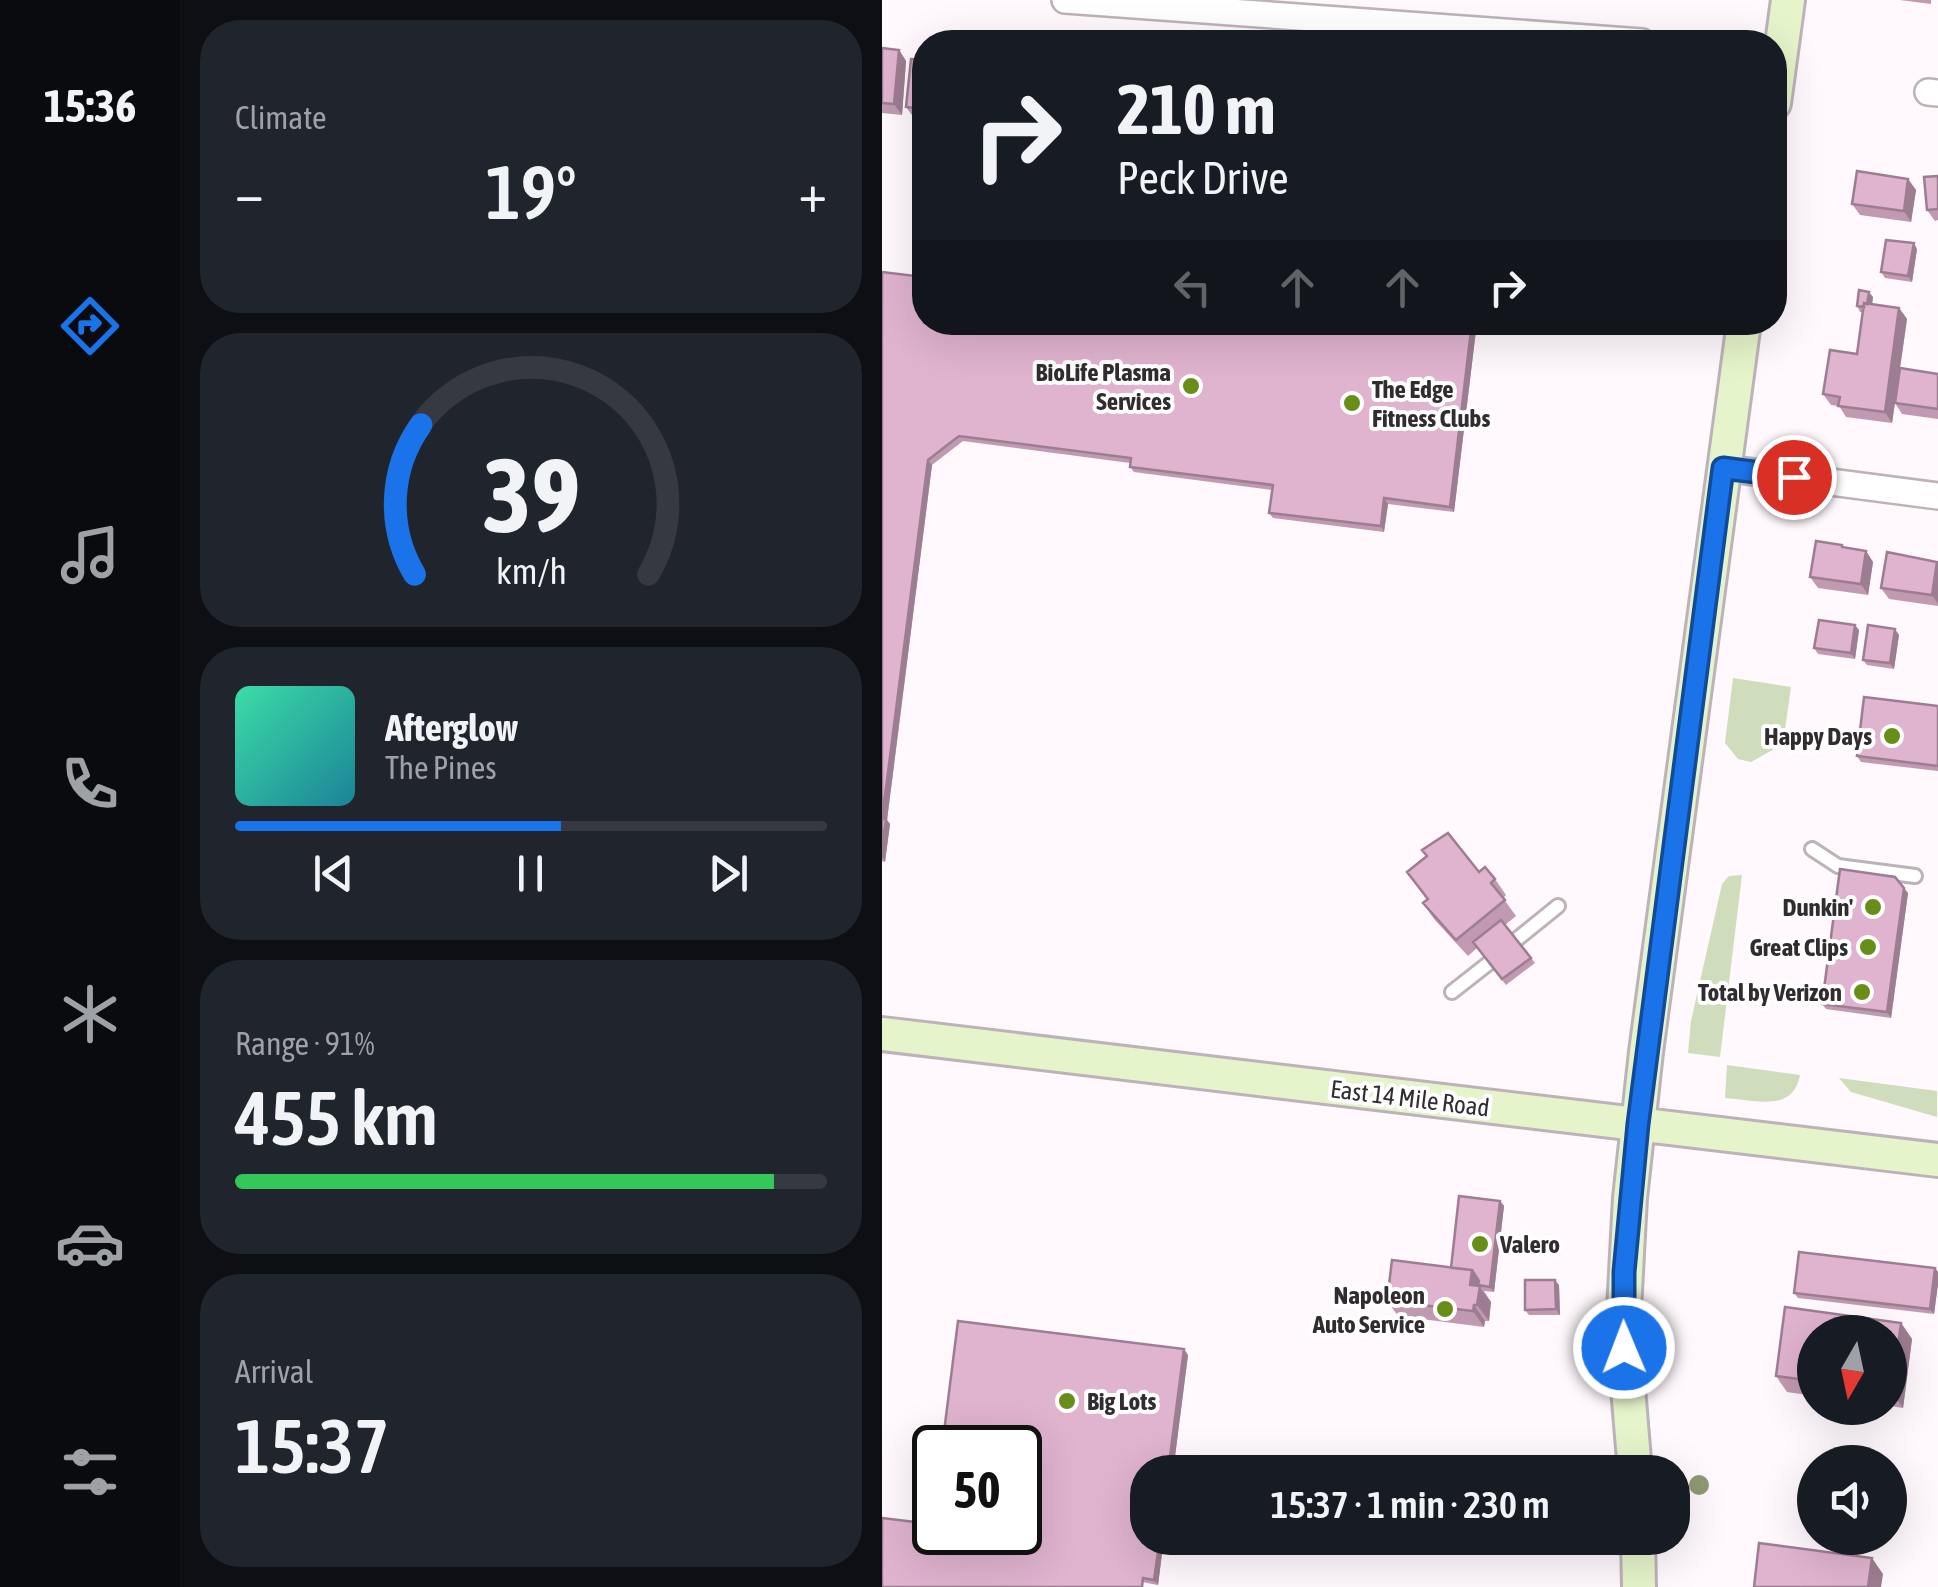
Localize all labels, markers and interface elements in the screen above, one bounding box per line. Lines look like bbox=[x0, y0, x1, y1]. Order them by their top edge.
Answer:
text: 210 m bbox=[1117, 69, 1276, 149]
icon: right bbox=[952, 70, 1082, 200]
text: 15:36 bbox=[44, 80, 136, 132]
text: Climate bbox=[235, 99, 327, 136]
text: 19° bbox=[485, 149, 577, 235]
text: Peck Drive bbox=[1117, 152, 1289, 204]
text: − bbox=[235, 161, 264, 224]
text: + bbox=[798, 161, 827, 224]
icon: left bbox=[1165, 260, 1220, 315]
icon: ahead bbox=[1270, 260, 1325, 315]
icon: ahead bbox=[1375, 260, 1430, 315]
icon: right bbox=[1480, 260, 1535, 315]
icon: directions bbox=[55, 291, 125, 361]
place label: BioLife Plasma Services bbox=[1036, 358, 1171, 415]
marker: BioLife Plasma Services bbox=[1180, 375, 1202, 397]
place label: The Edge Fitness Clubs bbox=[1372, 375, 1490, 432]
marker: The Edge Fitness Clubs bbox=[1341, 392, 1363, 414]
text: 39 bbox=[482, 435, 580, 554]
pin bbox=[1752, 435, 1837, 520]
icon: arrive bbox=[1767, 450, 1822, 505]
icon: music bbox=[55, 520, 125, 590]
text: km/h bbox=[496, 551, 566, 592]
text: Afterglow bbox=[385, 706, 518, 749]
place label: Happy Days bbox=[1764, 722, 1872, 750]
marker: Happy Days bbox=[1881, 725, 1903, 747]
icon: phone bbox=[55, 749, 125, 819]
text: The Pines bbox=[385, 749, 497, 786]
icon: previous bbox=[306, 846, 361, 901]
icon: pause bbox=[503, 846, 558, 901]
icon: next bbox=[701, 846, 756, 901]
place label: Dunkin' bbox=[1782, 893, 1853, 921]
marker: Dunkin' bbox=[1862, 896, 1884, 918]
place label: Great Clips bbox=[1749, 933, 1848, 961]
marker: Great Clips bbox=[1857, 936, 1879, 958]
place label: Total by Verizon bbox=[1698, 978, 1842, 1006]
icon: climate bbox=[55, 979, 125, 1049]
marker: Total by Verizon bbox=[1851, 981, 1873, 1003]
text: Range · 91% bbox=[235, 1025, 375, 1062]
street label: East 14 Mile Road bbox=[1329, 1074, 1491, 1122]
text: 455 km bbox=[235, 1075, 438, 1161]
icon: car bbox=[55, 1208, 125, 1278]
place label: Valero bbox=[1499, 1230, 1560, 1258]
marker: Valero bbox=[1469, 1233, 1491, 1255]
place label: Napoleon Auto Service bbox=[1312, 1281, 1425, 1338]
position arrow bbox=[1572, 1296, 1676, 1400]
marker: Napoleon Auto Service bbox=[1434, 1298, 1456, 1320]
north arrow bbox=[1797, 1315, 1907, 1425]
map controls bbox=[1797, 1315, 1907, 1555]
text: Arrival bbox=[235, 1353, 313, 1390]
place label: Big Lots bbox=[1087, 1387, 1156, 1415]
marker: Big Lots bbox=[1056, 1390, 1078, 1412]
text: 15:37 bbox=[235, 1403, 389, 1489]
speed limit sign: 50 bbox=[912, 1425, 1042, 1555]
icon: filters bbox=[55, 1437, 125, 1507]
button: sound bbox=[1797, 1445, 1907, 1555]
text: 15:37 · 1 min · 230 m bbox=[1270, 1483, 1550, 1526]

